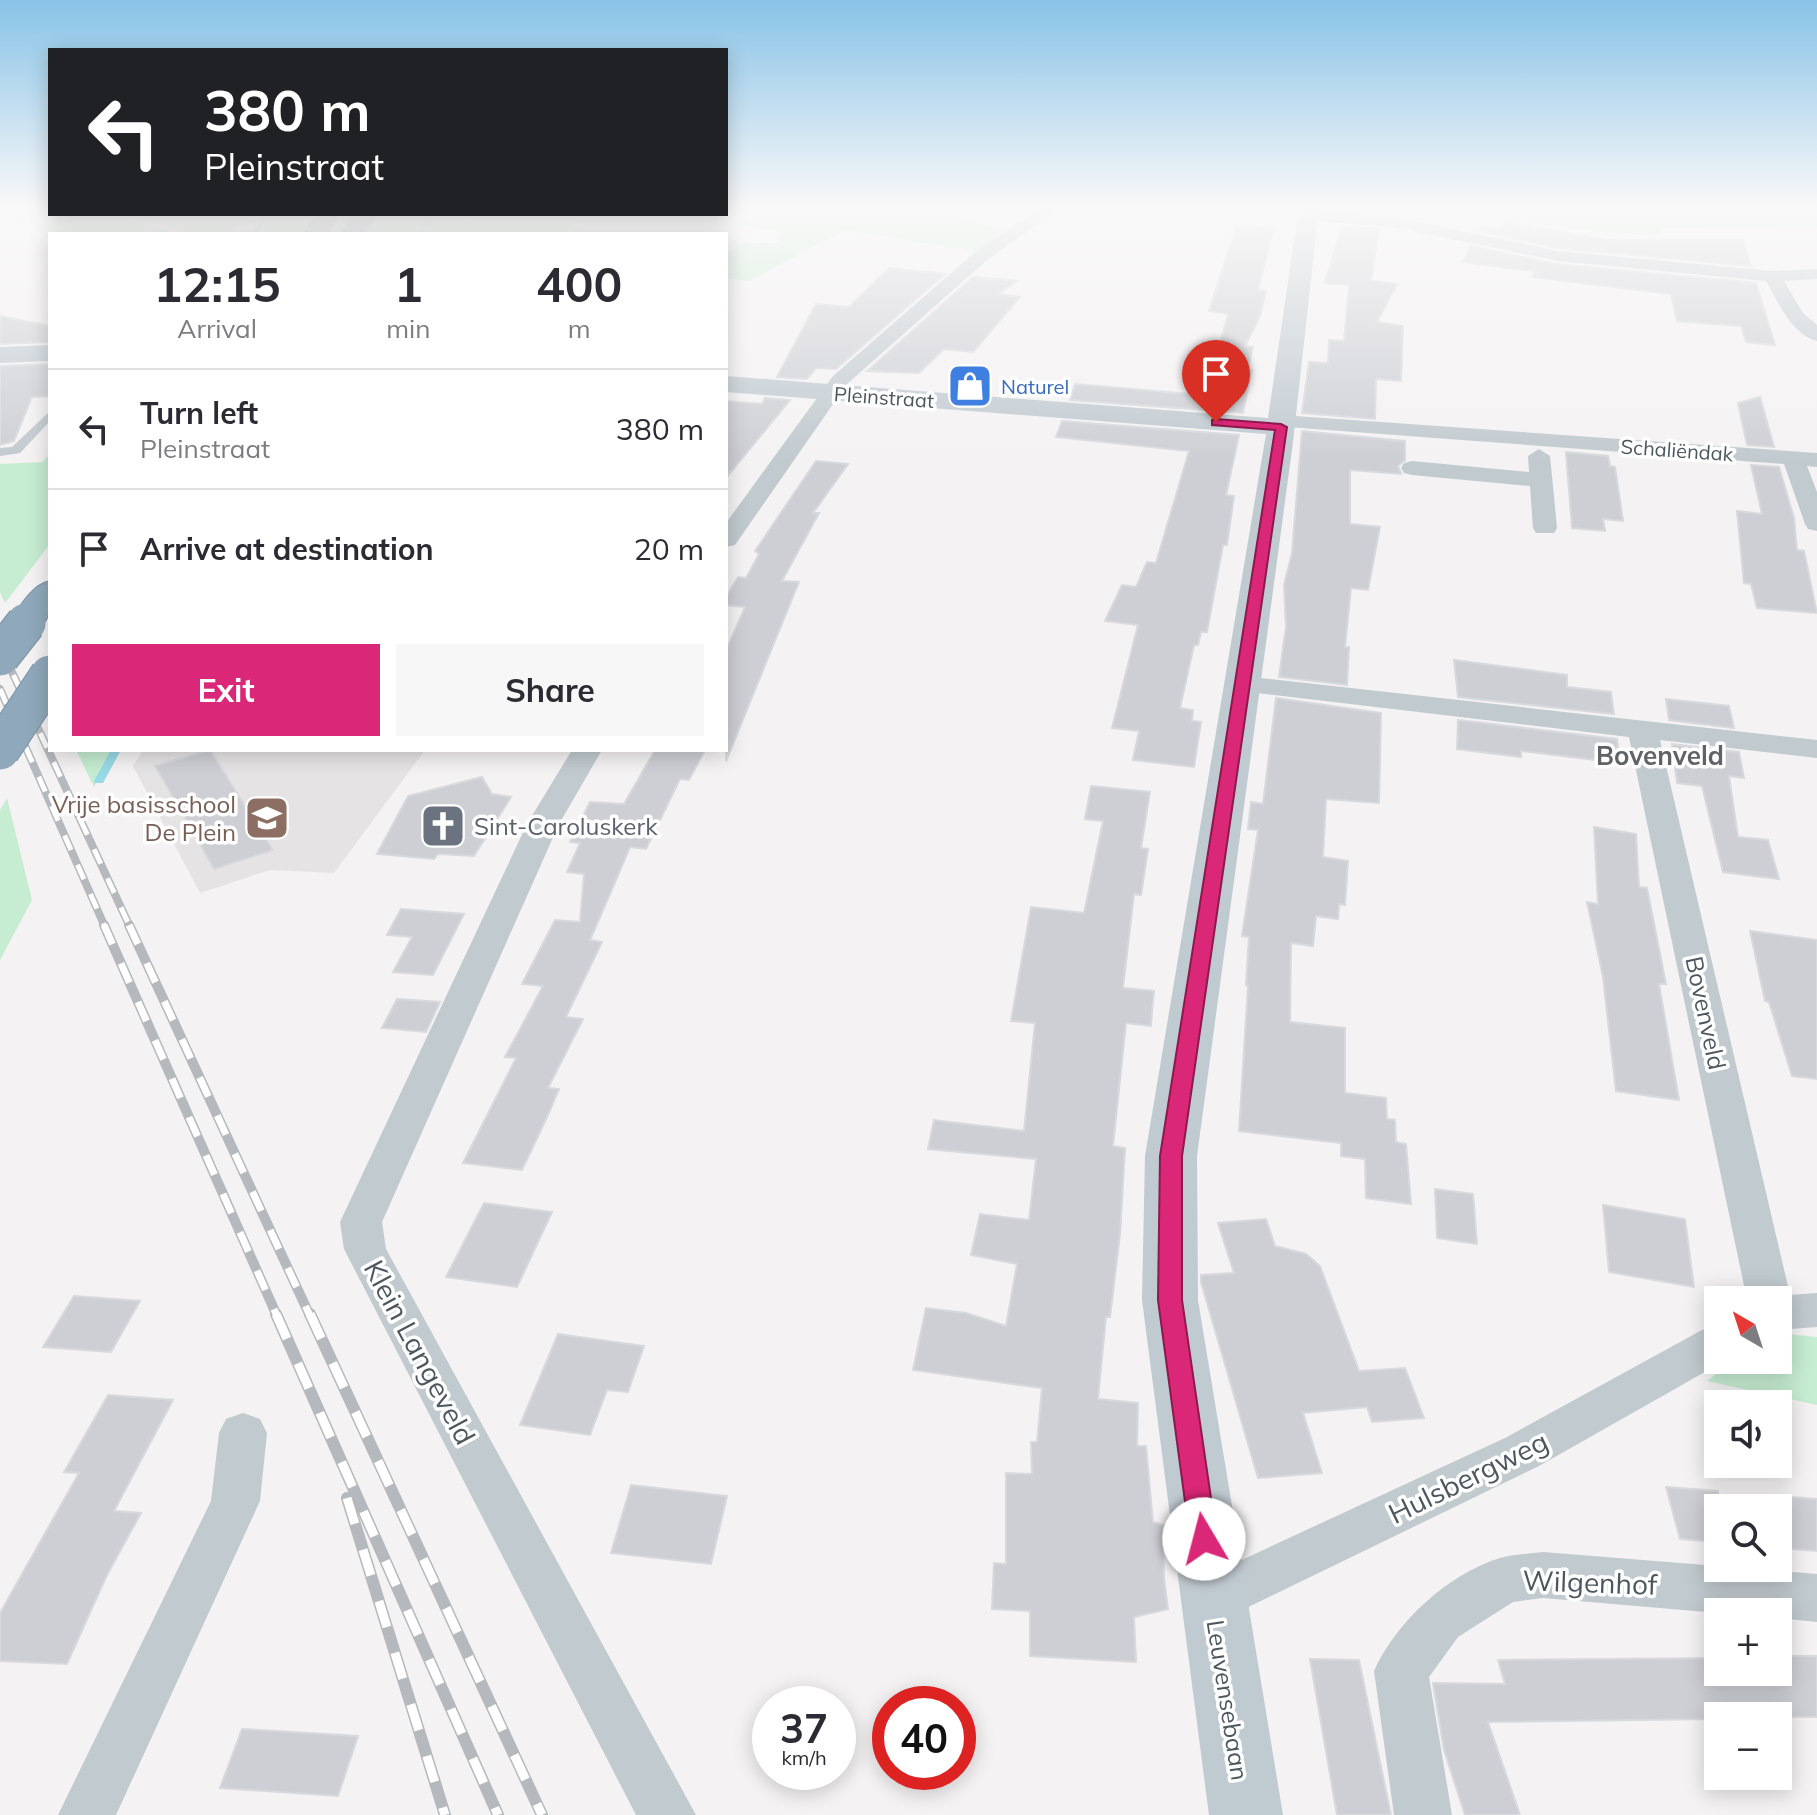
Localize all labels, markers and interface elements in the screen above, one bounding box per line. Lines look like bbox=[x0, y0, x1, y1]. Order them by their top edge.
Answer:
text: 380 m bbox=[204, 75, 371, 145]
icon: left bbox=[72, 80, 176, 184]
text: Pleinstraat bbox=[204, 144, 384, 189]
text: 12:15 bbox=[154, 254, 281, 314]
text: 1 bbox=[394, 254, 423, 314]
text: 400 bbox=[536, 254, 622, 314]
text: Arrival bbox=[177, 312, 257, 345]
text: min bbox=[386, 312, 430, 345]
text: m bbox=[568, 312, 591, 345]
pin bbox=[1182, 340, 1250, 422]
icon: arrive bbox=[1194, 352, 1238, 396]
shop icon: Naturel bbox=[946, 362, 994, 410]
place label: Naturel bbox=[1001, 374, 1069, 399]
street label: Pleinstraat bbox=[833, 381, 935, 413]
text: Turn left bbox=[140, 394, 258, 432]
icon: left bbox=[72, 407, 116, 451]
text: 380 m bbox=[616, 410, 704, 448]
text: Pleinstraat bbox=[140, 432, 270, 465]
street label: Schaliëndak bbox=[1620, 434, 1735, 466]
icon: arrive bbox=[72, 527, 116, 571]
text: Arrive at destination bbox=[140, 530, 434, 568]
text: 20 m bbox=[634, 530, 704, 568]
button: Exit bbox=[72, 644, 380, 736]
button: Share bbox=[396, 644, 704, 736]
district label: Bovenveld bbox=[1596, 739, 1724, 772]
place label: Vrije basisschool De Plein bbox=[52, 789, 236, 847]
school or university icon: Vrije basisschool De Plein bbox=[243, 794, 291, 842]
church icon: Sint-Caroluskerk bbox=[419, 802, 467, 850]
place label: Sint-Caroluskerk bbox=[474, 811, 658, 841]
street label: Bovenveld bbox=[1679, 954, 1733, 1072]
street label: Klein Langeveld bbox=[357, 1254, 483, 1450]
north arrow bbox=[1704, 1286, 1792, 1374]
map controls bbox=[1704, 1286, 1792, 1790]
button: sound bbox=[1704, 1390, 1792, 1478]
street label: Hulsbergweg bbox=[1382, 1423, 1554, 1531]
button: search bbox=[1704, 1494, 1792, 1582]
position arrow bbox=[1162, 1497, 1246, 1581]
street label: Wilgenhof bbox=[1522, 1562, 1658, 1602]
button: + bbox=[1704, 1598, 1792, 1686]
street label: Leuvensebaan bbox=[1201, 1618, 1255, 1782]
speed limit sign: 40 bbox=[872, 1686, 976, 1790]
button: − bbox=[1704, 1702, 1792, 1790]
text: 37 bbox=[780, 1703, 828, 1753]
text: km/h bbox=[781, 1745, 827, 1770]

